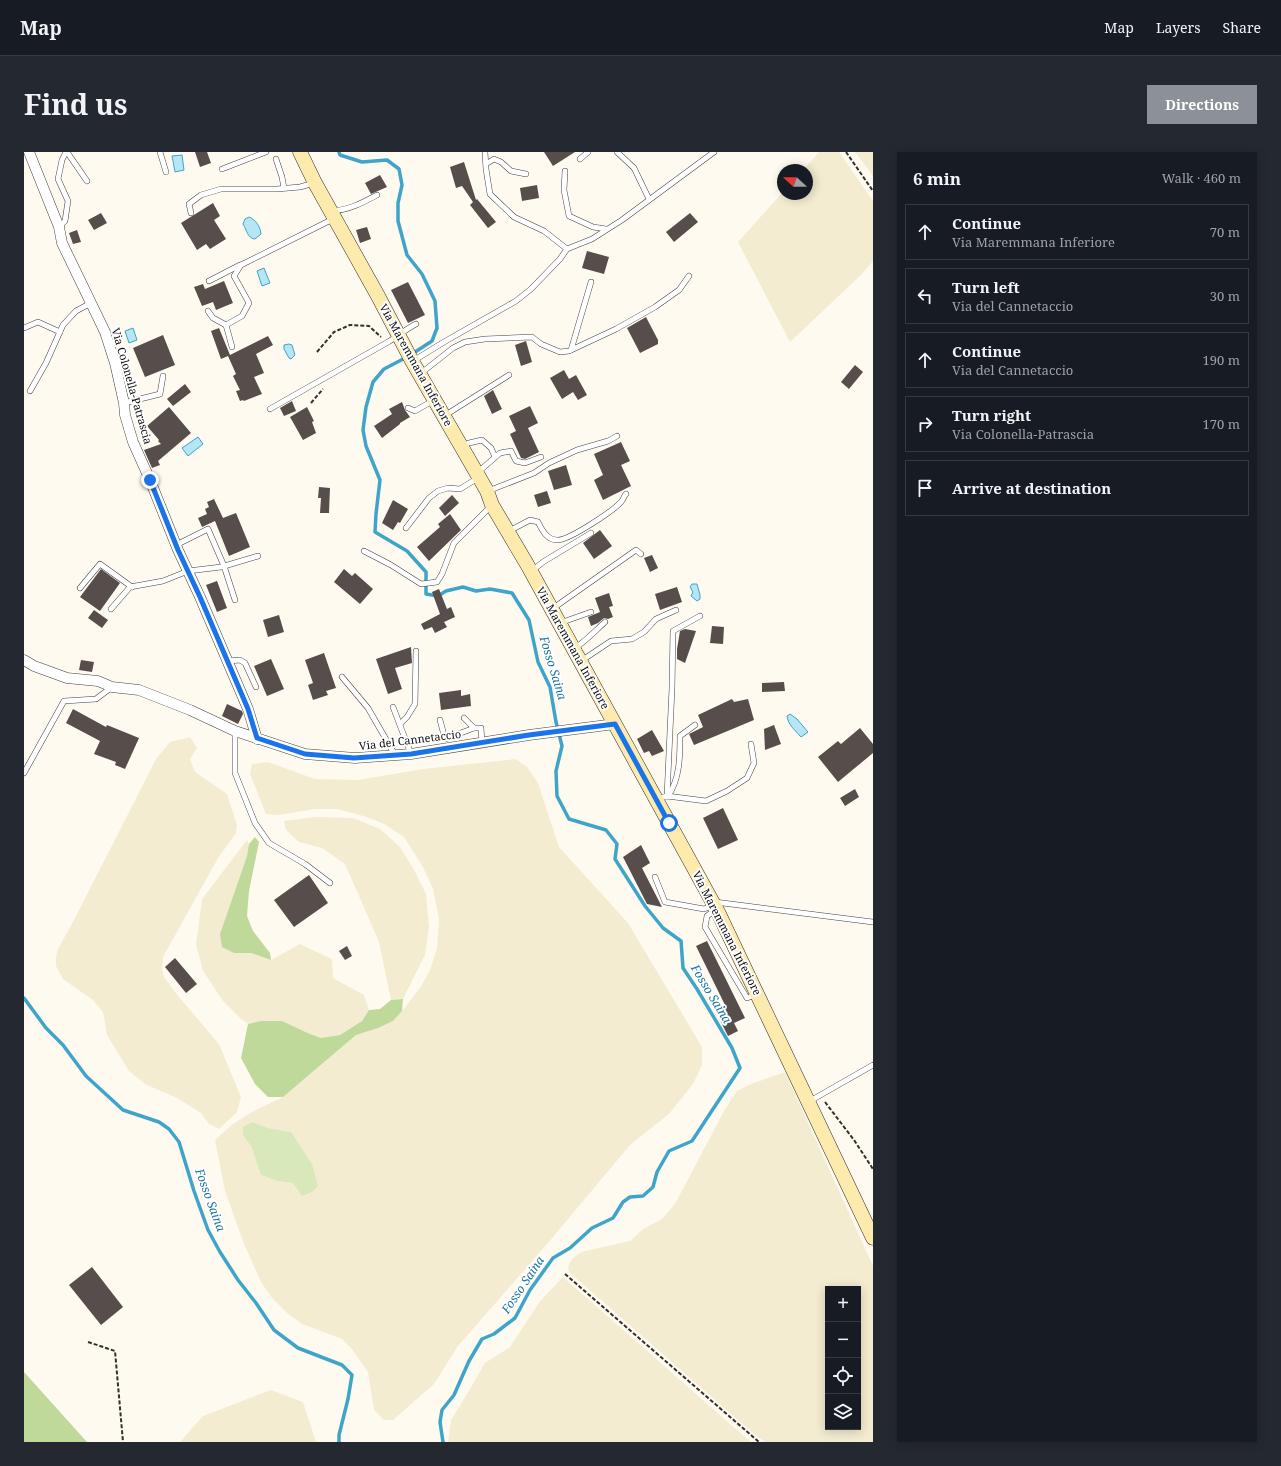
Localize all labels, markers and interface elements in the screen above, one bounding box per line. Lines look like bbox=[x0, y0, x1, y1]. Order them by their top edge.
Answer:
text: Map bbox=[20, 15, 62, 41]
text: Map bbox=[1104, 18, 1134, 37]
text: Layers bbox=[1156, 18, 1201, 37]
text: Share bbox=[1223, 18, 1261, 37]
text: Find us bbox=[24, 85, 128, 123]
button: Directions bbox=[1147, 85, 1257, 124]
north arrow bbox=[777, 164, 813, 200]
text: 6 min bbox=[913, 167, 961, 190]
text: Walk · 460 m bbox=[1162, 169, 1241, 187]
text: Continue bbox=[952, 213, 1021, 233]
icon: ahead bbox=[914, 221, 936, 243]
text: 70 m bbox=[1210, 223, 1240, 241]
text: Via Maremmana Inferiore bbox=[952, 233, 1115, 251]
text: Turn left bbox=[952, 277, 1020, 297]
icon: left bbox=[914, 285, 936, 307]
text: 30 m bbox=[1210, 287, 1240, 305]
text: Via del Cannetaccio bbox=[952, 297, 1073, 315]
street label: Via Maremmana Inferiore bbox=[376, 301, 456, 429]
street label: Via Colonella-Patrascia bbox=[109, 326, 156, 446]
text: Continue bbox=[952, 341, 1021, 361]
icon: ahead bbox=[914, 349, 936, 371]
text: 190 m bbox=[1203, 351, 1240, 369]
text: Via del Cannetaccio bbox=[952, 361, 1073, 379]
text: Turn right bbox=[952, 405, 1031, 425]
icon: right bbox=[914, 413, 936, 435]
text: 170 m bbox=[1203, 415, 1240, 433]
text: Via Colonella-Patrascia bbox=[952, 425, 1094, 443]
route end bbox=[141, 471, 159, 489]
icon: arrive bbox=[914, 477, 936, 499]
text: Arrive at destination bbox=[952, 478, 1111, 498]
street label: Via Maremmana Inferiore bbox=[533, 584, 613, 712]
water label: Fosso Saina bbox=[535, 633, 571, 702]
street label: Via del Cannetaccio bbox=[358, 726, 462, 753]
route start bbox=[660, 814, 678, 832]
street label: Via Maremmana Inferiore bbox=[689, 868, 765, 998]
water label: Fosso Saina bbox=[687, 960, 736, 1026]
water label: Fosso Saina bbox=[191, 1165, 230, 1234]
water label: Fosso Saina bbox=[497, 1253, 548, 1318]
map controls bbox=[825, 1286, 861, 1430]
button: + bbox=[825, 1286, 861, 1322]
button: − bbox=[825, 1322, 861, 1358]
button: locate bbox=[825, 1358, 861, 1394]
button: layers bbox=[825, 1394, 861, 1430]

